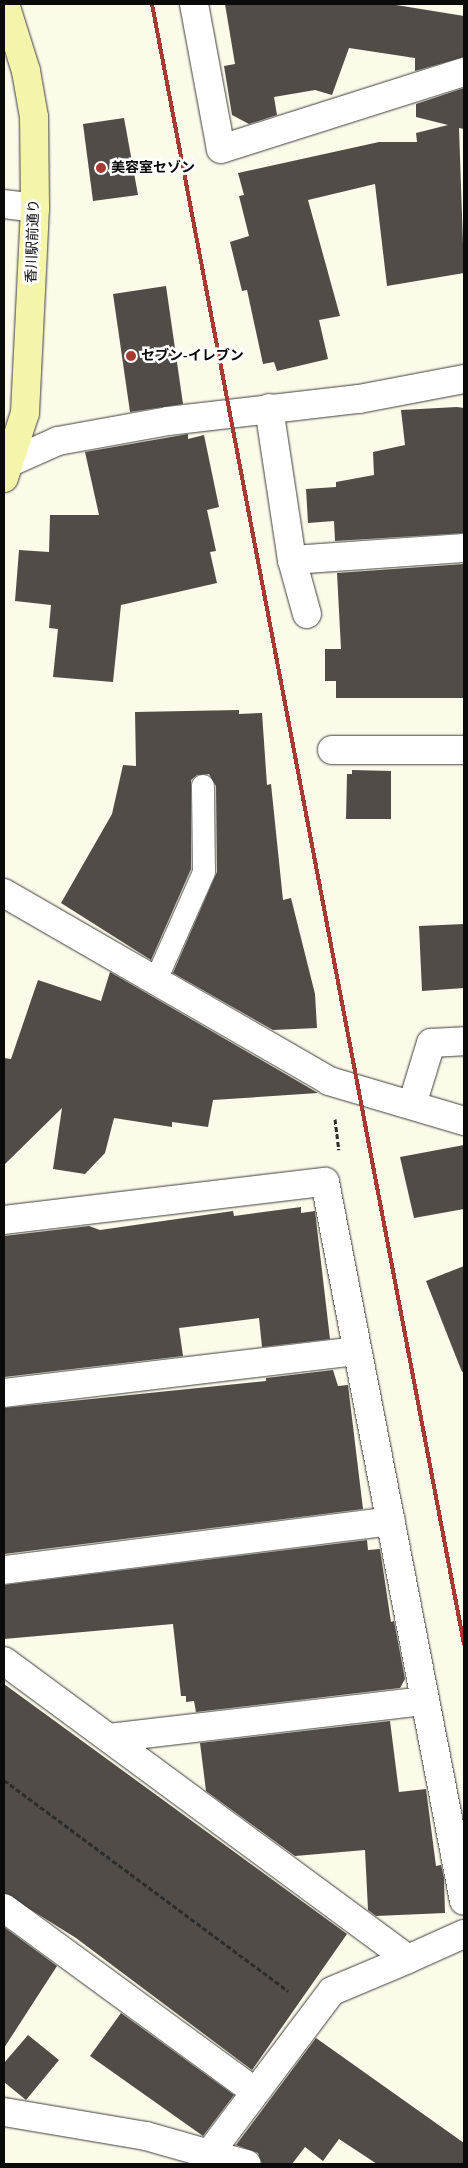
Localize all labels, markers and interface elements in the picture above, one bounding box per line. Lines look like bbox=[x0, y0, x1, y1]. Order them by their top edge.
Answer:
place label: 美容室セゾン bbox=[111, 160, 195, 176]
marker: 美容室セゾン bbox=[95, 162, 107, 174]
street label: 香川駅前通り bbox=[23, 199, 43, 283]
place label: セブン-イレブン bbox=[141, 348, 244, 364]
marker: セブン-イレブン bbox=[125, 350, 137, 362]

